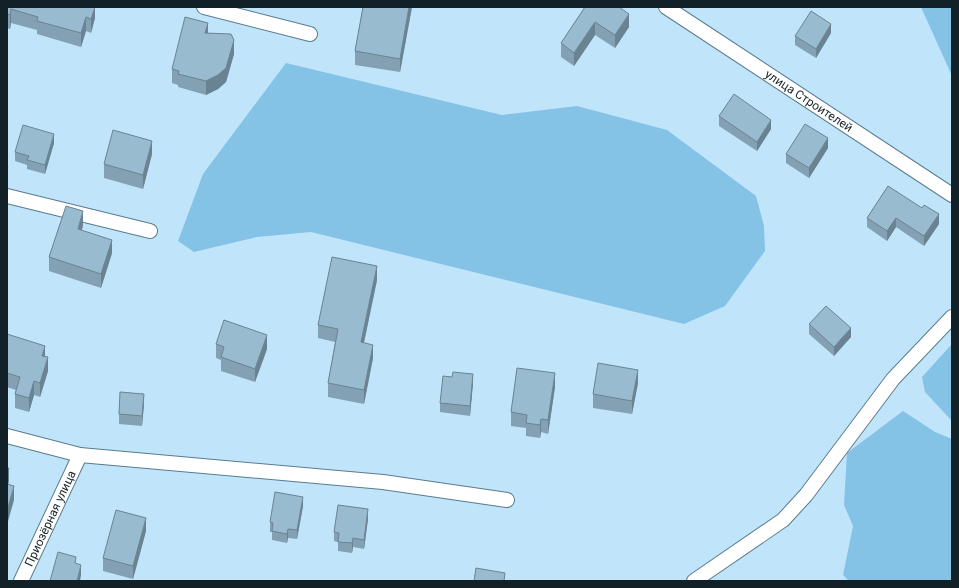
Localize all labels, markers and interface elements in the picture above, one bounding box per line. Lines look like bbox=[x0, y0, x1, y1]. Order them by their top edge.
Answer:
street label: улица Строителей bbox=[762, 67, 855, 135]
street label: Приозёрная улица bbox=[22, 468, 79, 569]

